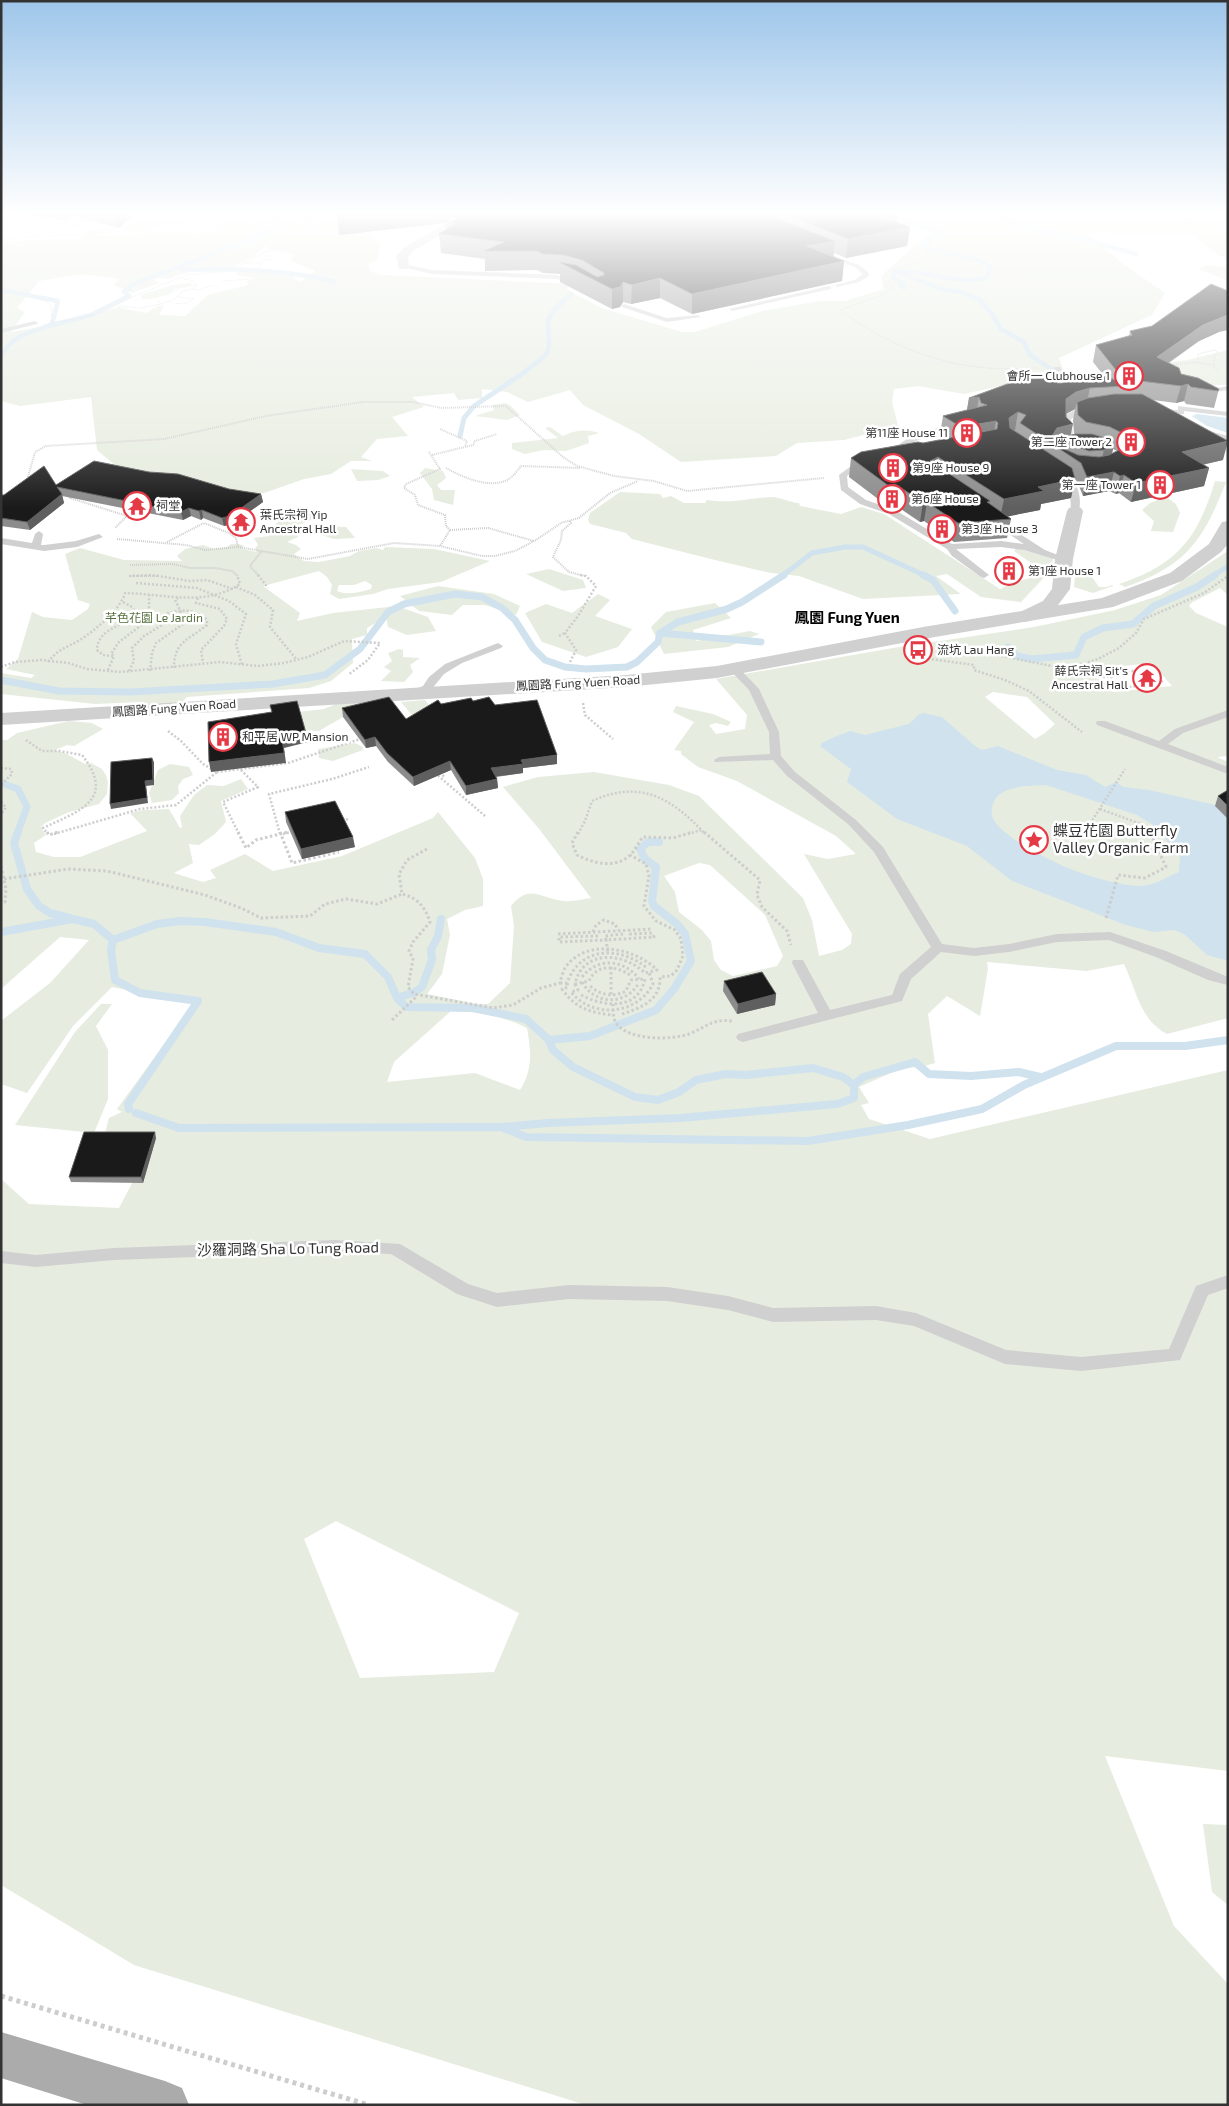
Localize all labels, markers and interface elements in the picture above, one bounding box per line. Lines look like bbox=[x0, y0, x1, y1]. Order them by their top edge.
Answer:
building icon: 會所一 Clubhouse 1 bbox=[1114, 361, 1144, 391]
place label: 會所一 Clubhouse 1 bbox=[1007, 368, 1110, 382]
building icon: 第11座 House 11 bbox=[952, 418, 982, 448]
place label: 第11座 House 11 bbox=[865, 425, 948, 439]
building icon: 第二座 Tower 2 bbox=[1116, 427, 1146, 457]
place label: 第二座 Tower 2 bbox=[1031, 434, 1112, 448]
building icon: 第9座 House 9 bbox=[878, 453, 908, 483]
place label: 第9座 House 9 bbox=[912, 460, 989, 474]
building icon: 第一座 Tower 1 bbox=[1145, 470, 1175, 500]
place label: 第一座 Tower 1 bbox=[1062, 477, 1141, 491]
building icon: 第6座 House bbox=[877, 484, 907, 514]
temple icon: 祠堂 bbox=[122, 491, 152, 521]
place label: 第6座 House bbox=[911, 491, 979, 505]
place label: 祠堂 bbox=[156, 498, 180, 512]
temple icon: 葉氏宗祠 Yip Ancestral Hall bbox=[226, 507, 256, 537]
place label: 葉氏宗祠 Yip Ancestral Hall bbox=[260, 507, 337, 535]
building icon: 第3座 House 3 bbox=[927, 514, 957, 544]
place label: 第3座 House 3 bbox=[961, 521, 1038, 535]
building icon: 第1座 House 1 bbox=[994, 556, 1024, 586]
place label: 第1座 House 1 bbox=[1028, 563, 1101, 577]
district label: 鳳園 Fung Yuen bbox=[794, 608, 900, 626]
park label: 芊色花園 Le Jardin bbox=[105, 610, 203, 624]
bus stop icon: 流坑 Lau Hang bbox=[903, 635, 933, 665]
place label: 流坑 Lau Hang bbox=[937, 642, 1015, 656]
place label: 薛氏宗祠 Sit's Ancestral Hall bbox=[1052, 663, 1128, 691]
temple icon: 薛氏宗祠 Sit's Ancestral Hall bbox=[1132, 663, 1162, 693]
street label: 鳳園路 Fung Yuen Road bbox=[515, 672, 641, 692]
street label: 鳳園路 Fung Yuen Road bbox=[111, 696, 237, 718]
building icon: 和平居 WP Mansion bbox=[208, 722, 238, 752]
place label: 和平居 WP Mansion bbox=[242, 729, 349, 743]
place label: 蝶豆花園 Butterfly Valley Organic Farm bbox=[1053, 821, 1189, 856]
place icon: 蝶豆花園 Butterfly Valley Organic Farm bbox=[1019, 825, 1049, 855]
street label: 沙羅洞路 Sha Lo Tung Road bbox=[197, 1237, 379, 1259]

